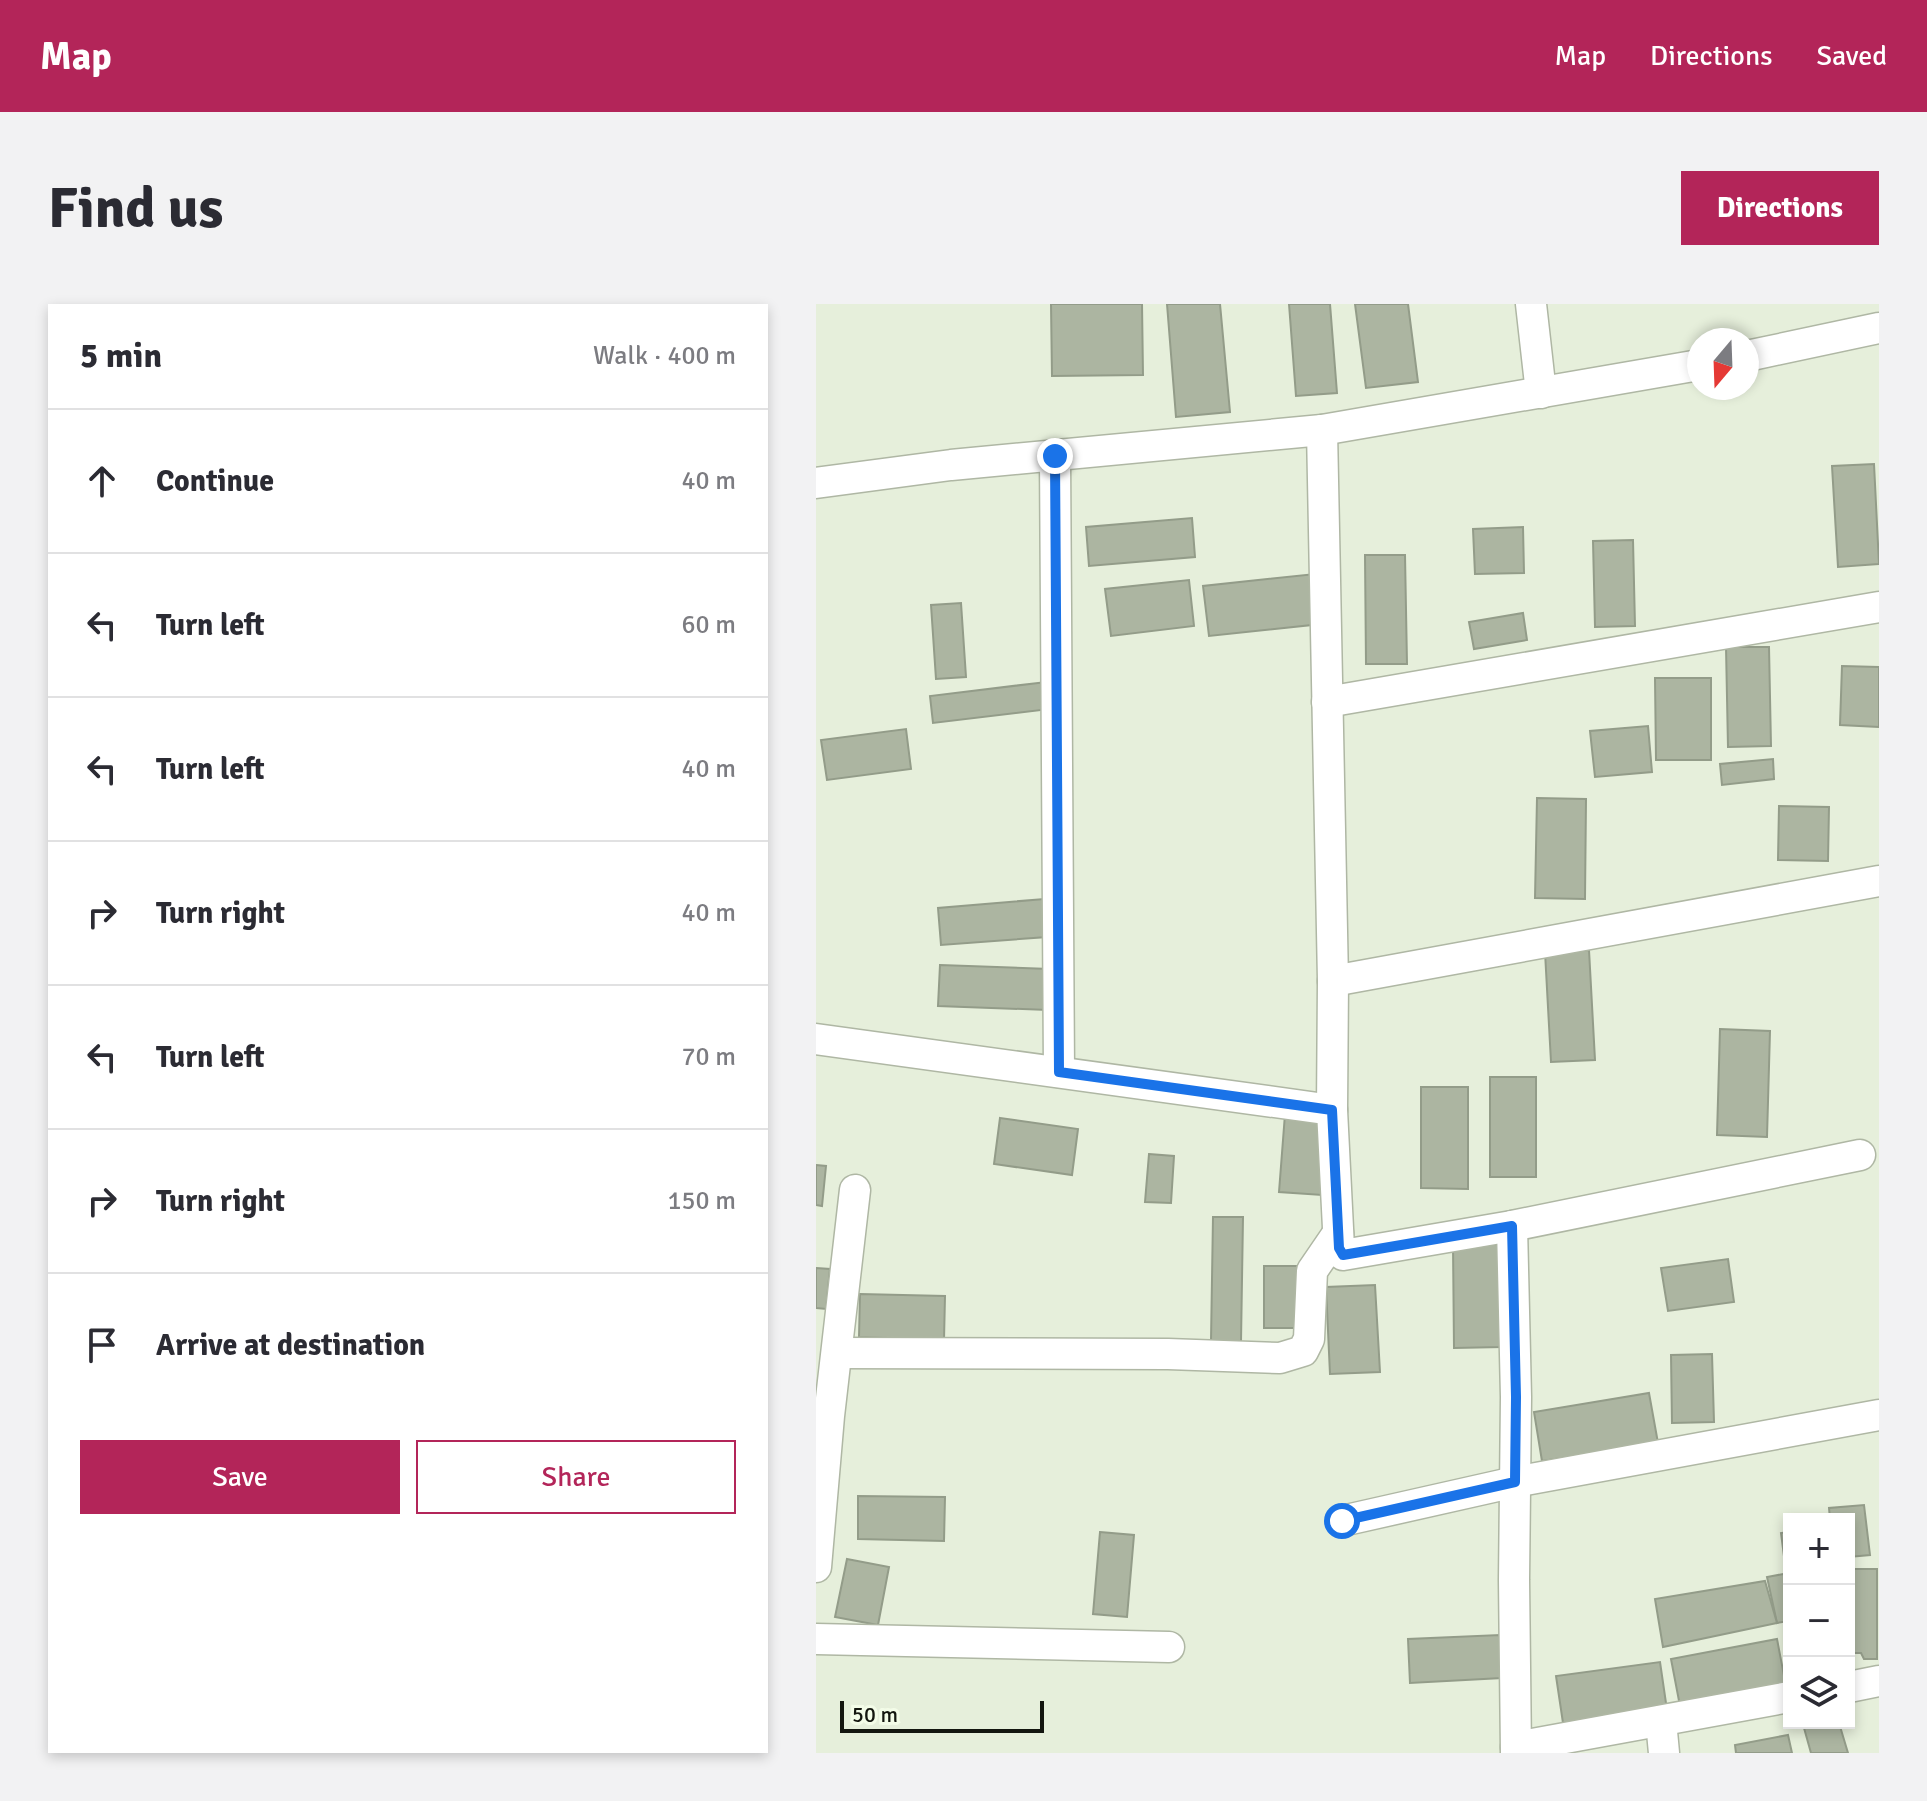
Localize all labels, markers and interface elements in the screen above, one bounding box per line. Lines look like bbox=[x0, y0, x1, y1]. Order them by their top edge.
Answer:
text: Map bbox=[40, 33, 112, 80]
text: Map bbox=[1554, 39, 1606, 73]
text: Directions bbox=[1650, 39, 1772, 73]
text: Saved bbox=[1816, 39, 1887, 73]
button: Directions bbox=[1681, 171, 1879, 245]
text: Find us bbox=[48, 174, 223, 243]
north arrow bbox=[1687, 328, 1759, 400]
text: 5 min bbox=[80, 335, 162, 377]
text: Walk · 400 m bbox=[593, 340, 736, 372]
route end bbox=[1037, 438, 1073, 474]
icon: ahead bbox=[80, 459, 124, 503]
text: Continue bbox=[156, 463, 274, 500]
text: 40 m bbox=[681, 465, 736, 497]
icon: left bbox=[80, 603, 124, 647]
text: Turn left bbox=[156, 607, 265, 644]
text: 60 m bbox=[681, 609, 736, 641]
icon: left bbox=[80, 747, 124, 791]
text: Turn left bbox=[156, 751, 265, 788]
text: 40 m bbox=[681, 753, 736, 785]
icon: right bbox=[80, 891, 124, 935]
text: Turn right bbox=[156, 895, 285, 932]
text: 40 m bbox=[681, 897, 736, 929]
icon: left bbox=[80, 1035, 124, 1079]
text: Turn left bbox=[156, 1039, 265, 1076]
text: 70 m bbox=[681, 1041, 736, 1073]
icon: right bbox=[80, 1179, 124, 1223]
text: Turn right bbox=[156, 1183, 285, 1220]
text: 150 m bbox=[667, 1185, 736, 1217]
icon: arrive bbox=[80, 1323, 124, 1367]
text: Arrive at destination bbox=[156, 1327, 425, 1364]
button: Save bbox=[80, 1440, 400, 1514]
button: Share bbox=[416, 1440, 736, 1514]
route start bbox=[1324, 1503, 1360, 1539]
map controls bbox=[1783, 1513, 1855, 1729]
button: + bbox=[1783, 1513, 1855, 1585]
button: − bbox=[1783, 1585, 1855, 1657]
button: layers bbox=[1783, 1657, 1855, 1729]
scale bar bbox=[840, 1697, 1044, 1733]
text: 50 m bbox=[852, 1701, 898, 1728]

